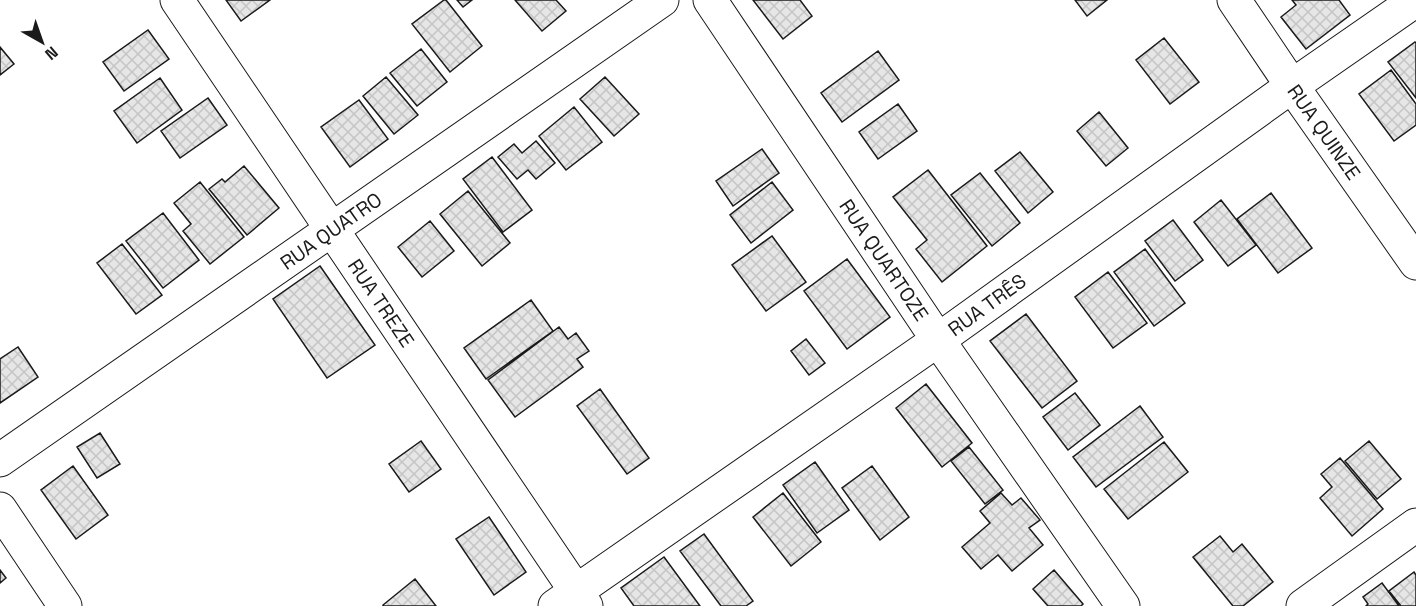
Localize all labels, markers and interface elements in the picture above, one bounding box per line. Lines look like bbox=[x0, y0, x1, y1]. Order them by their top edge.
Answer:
north arrow bbox=[12, 12, 72, 72]
text: N bbox=[40, 42, 62, 65]
street label: RUA QUINZE bbox=[1282, 79, 1366, 185]
street label: RUA QUATRO bbox=[275, 186, 387, 276]
street label: RUA QUARTOZE bbox=[834, 194, 934, 326]
street label: RUA TREZE bbox=[342, 254, 420, 352]
street label: RUA TRÊS bbox=[943, 268, 1031, 342]

